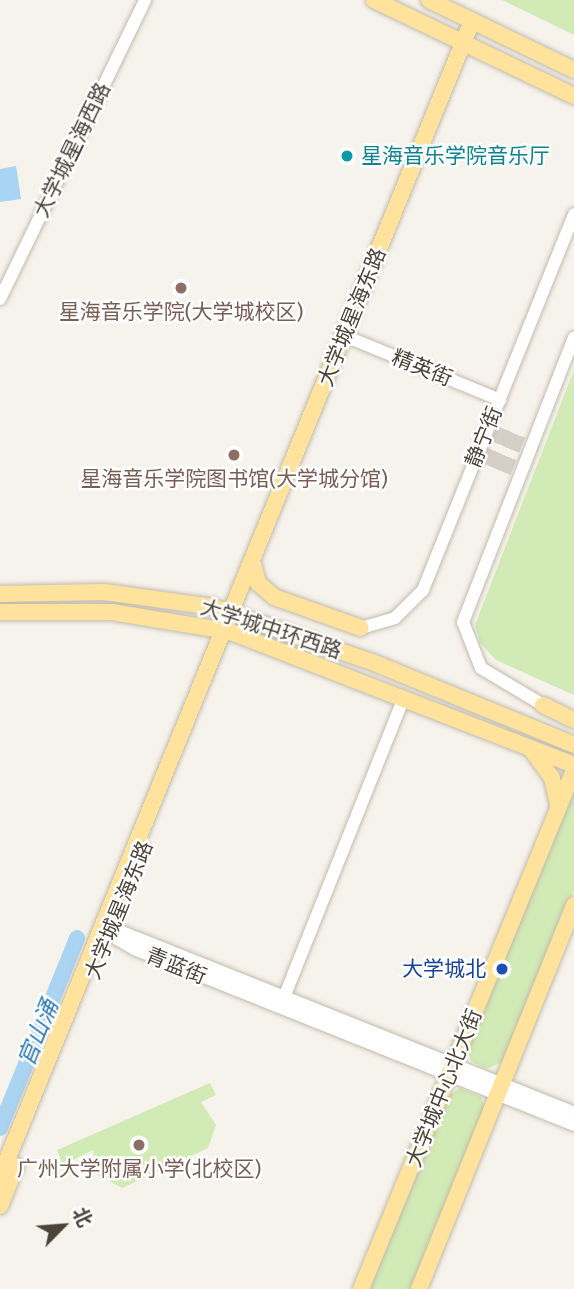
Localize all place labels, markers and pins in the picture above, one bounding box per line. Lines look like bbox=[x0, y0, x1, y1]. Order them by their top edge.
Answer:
place label: 星海音乐学院音乐厅 bbox=[361, 143, 550, 169]
marker: 星海音乐学院音乐厅 bbox=[339, 148, 355, 164]
marker: 星海音乐学院(大学城校区) bbox=[173, 280, 189, 296]
place label: 星海音乐学院(大学城校区) bbox=[59, 299, 303, 325]
marker: 星海音乐学院图书馆(大学城分馆) bbox=[226, 447, 242, 463]
place label: 星海音乐学院图书馆(大学城分馆) bbox=[80, 466, 388, 492]
place label: 大学城北 bbox=[402, 956, 486, 982]
marker: 大学城北 bbox=[492, 959, 512, 979]
marker: 广州大学附属小学(北校区) bbox=[131, 1137, 147, 1153]
place label: 广州大学附属小学(北校区) bbox=[17, 1156, 261, 1182]

